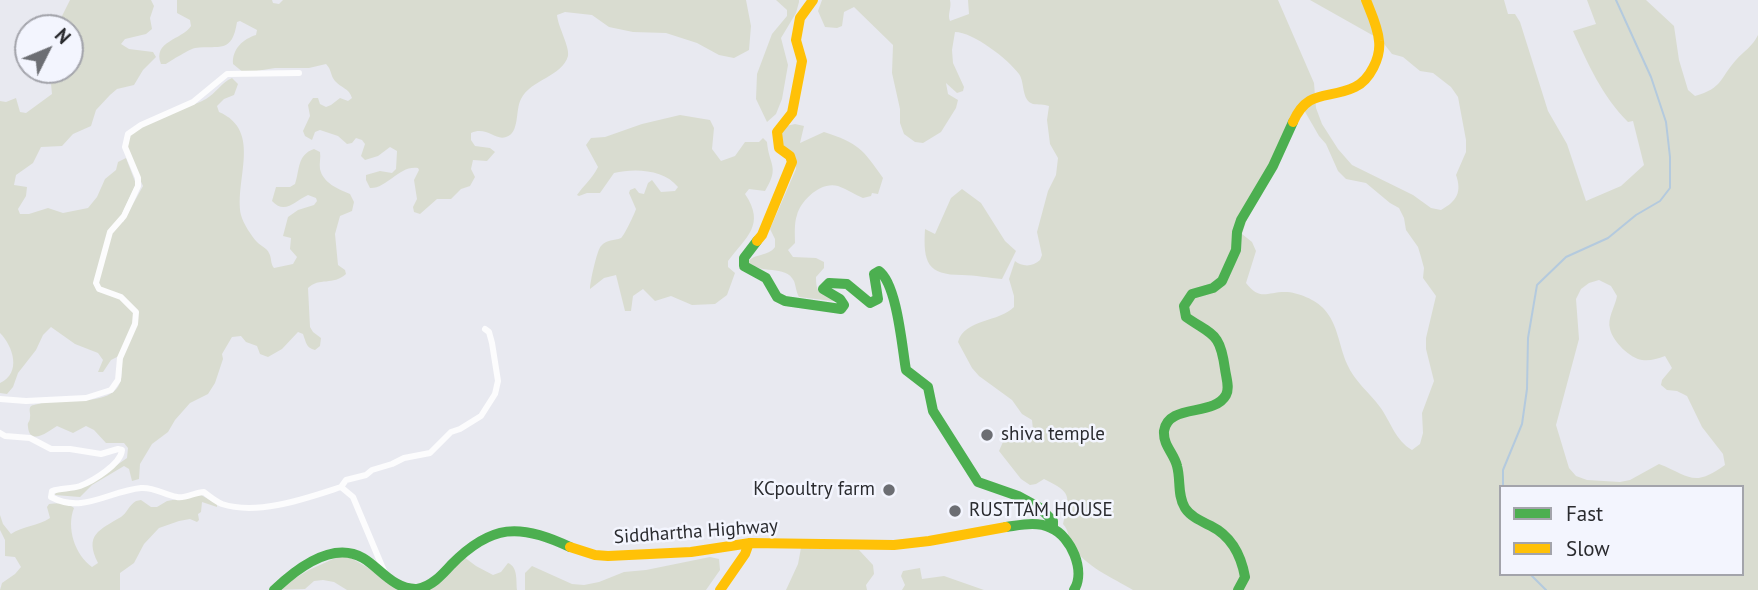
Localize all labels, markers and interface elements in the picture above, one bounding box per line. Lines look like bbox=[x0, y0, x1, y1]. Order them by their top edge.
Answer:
north arrow bbox=[14, 14, 84, 84]
text: N bbox=[50, 23, 76, 49]
place label: shiva temple bbox=[1001, 424, 1105, 446]
marker: shiva temple bbox=[979, 427, 995, 443]
place label: KCpoultry farm bbox=[753, 479, 875, 501]
marker: KCpoultry farm bbox=[881, 482, 897, 498]
legend bbox=[1499, 485, 1744, 576]
place label: RUSTTAM HOUSE bbox=[969, 500, 1113, 522]
text: Fast bbox=[1566, 500, 1603, 527]
marker: RUSTTAM HOUSE bbox=[947, 503, 963, 519]
street label: Siddhartha Highway bbox=[613, 515, 779, 549]
text: Slow bbox=[1566, 535, 1610, 562]

